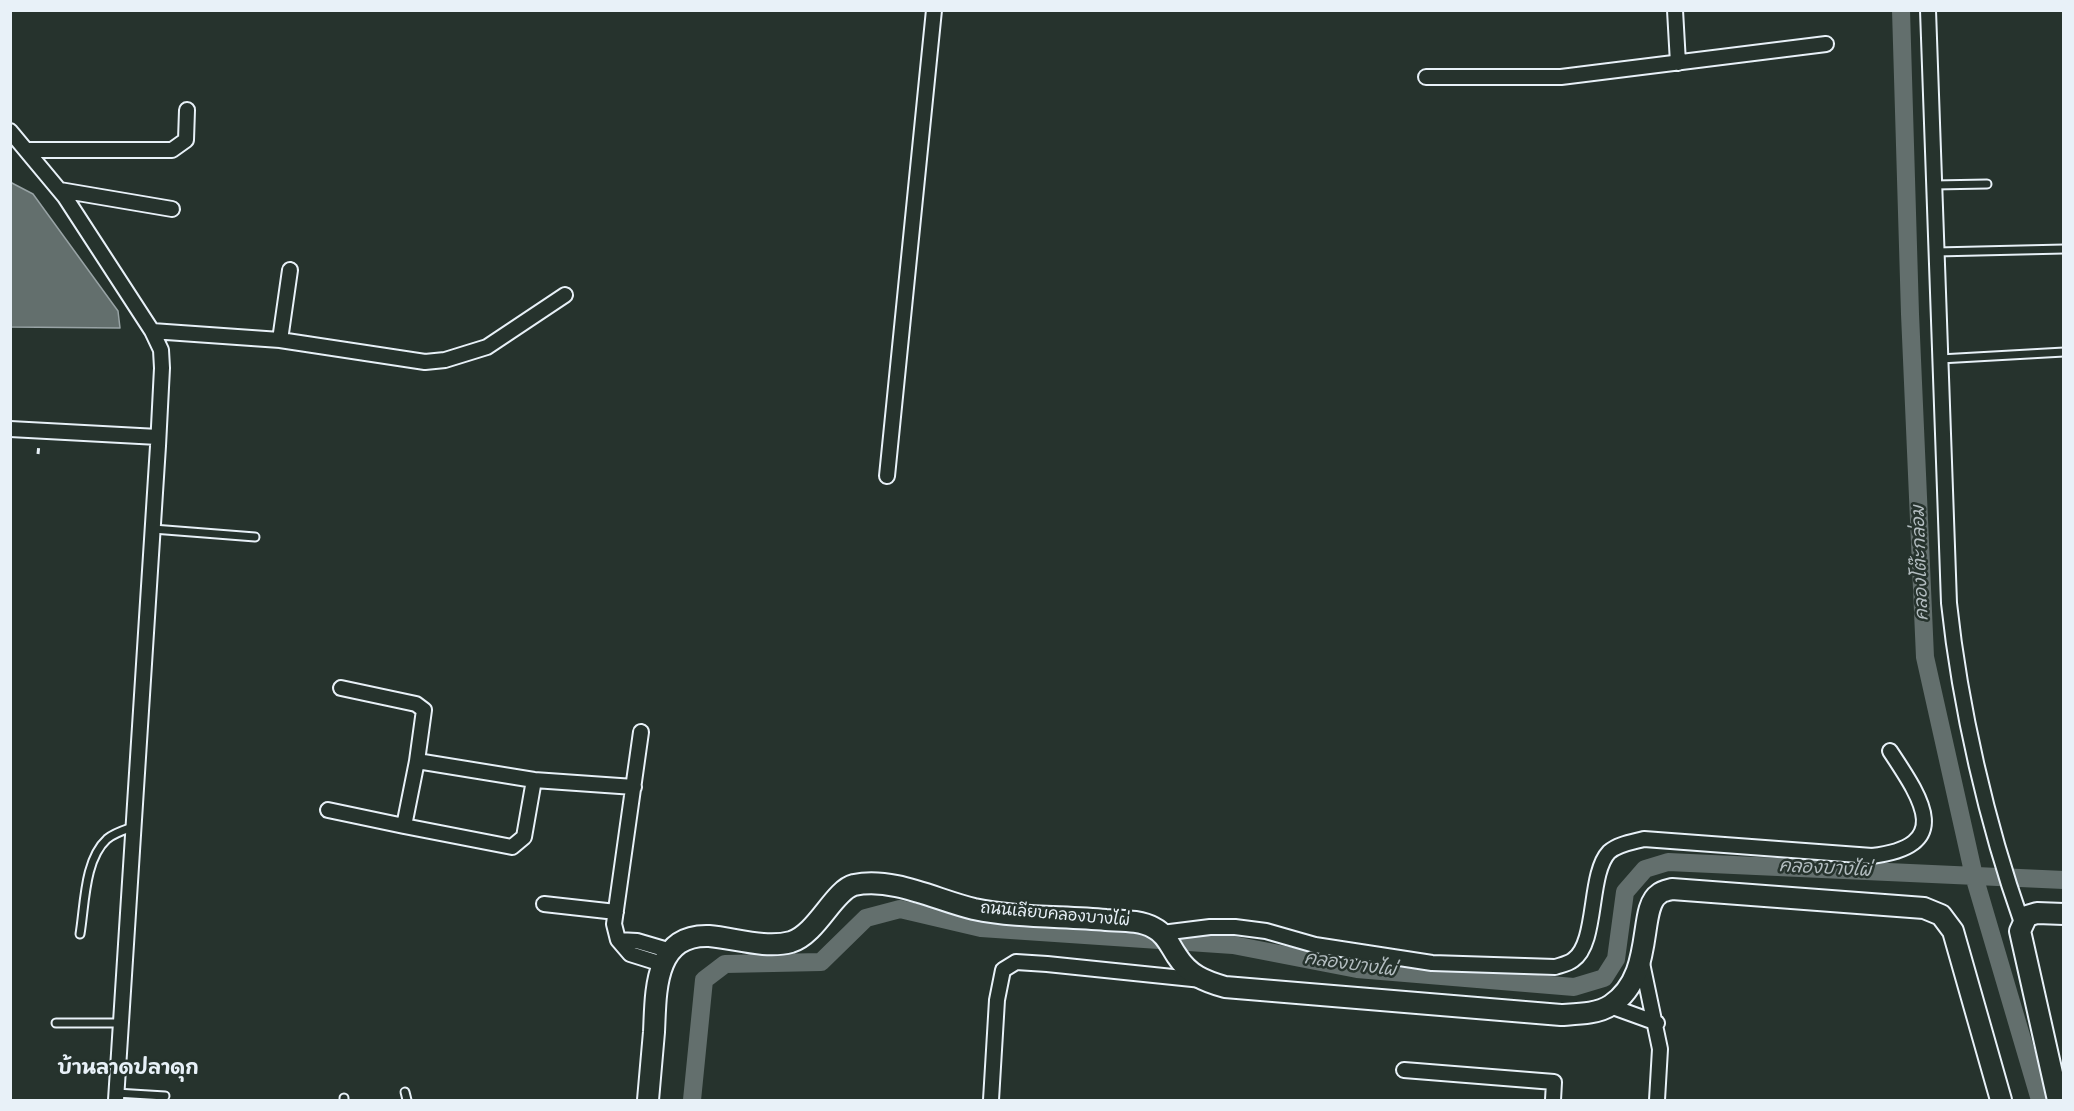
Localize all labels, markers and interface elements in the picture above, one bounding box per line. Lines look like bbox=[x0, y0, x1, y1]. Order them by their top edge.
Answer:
water label: คลองโต๊ะกล่อม bbox=[1908, 505, 1934, 621]
water label: คลองบางไผ่ bbox=[1778, 856, 1872, 882]
street label: ถนนเลียบคลองบางไผ่ bbox=[979, 899, 1131, 931]
water label: คลองบางไผ่ bbox=[1303, 948, 1397, 982]
district label: บ้านลาดปลาดุก bbox=[57, 1057, 199, 1081]

